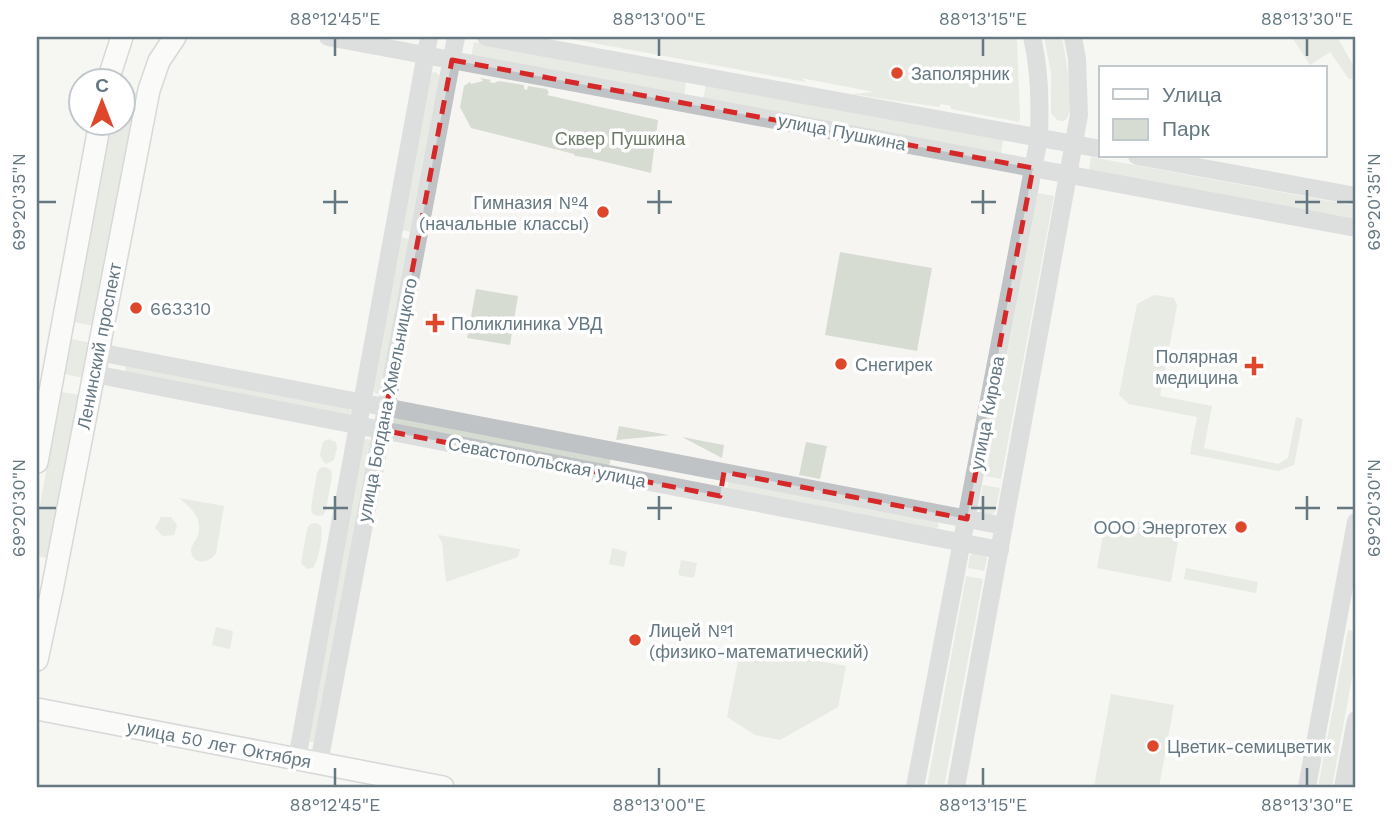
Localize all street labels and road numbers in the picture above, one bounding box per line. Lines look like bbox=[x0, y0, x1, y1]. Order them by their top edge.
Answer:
street label: улица Пушкина bbox=[776, 109, 909, 155]
street label: Ленинский проспект bbox=[72, 261, 126, 431]
street label: улица Богдана Хмельницкого bbox=[353, 276, 421, 524]
street label: улица Кирова bbox=[966, 353, 1009, 472]
street label: Севастопольская улица bbox=[446, 432, 649, 492]
street label: улица 50 лет Октября bbox=[125, 716, 313, 772]

